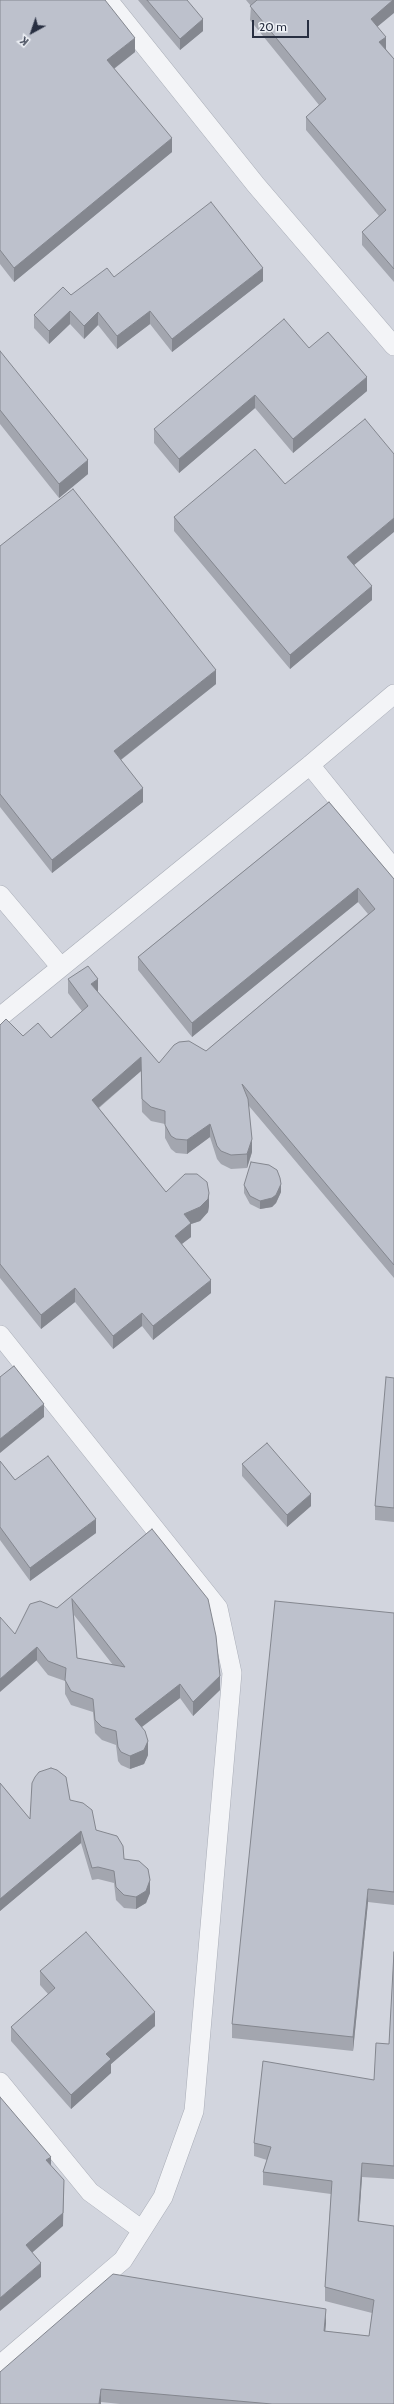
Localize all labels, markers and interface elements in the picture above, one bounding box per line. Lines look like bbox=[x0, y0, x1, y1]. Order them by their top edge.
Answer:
north arrow bbox=[12, 12, 52, 52]
scale bar bbox=[254, 12, 311, 38]
text: 20 m bbox=[259, 19, 287, 34]
text: K bbox=[17, 34, 31, 49]

